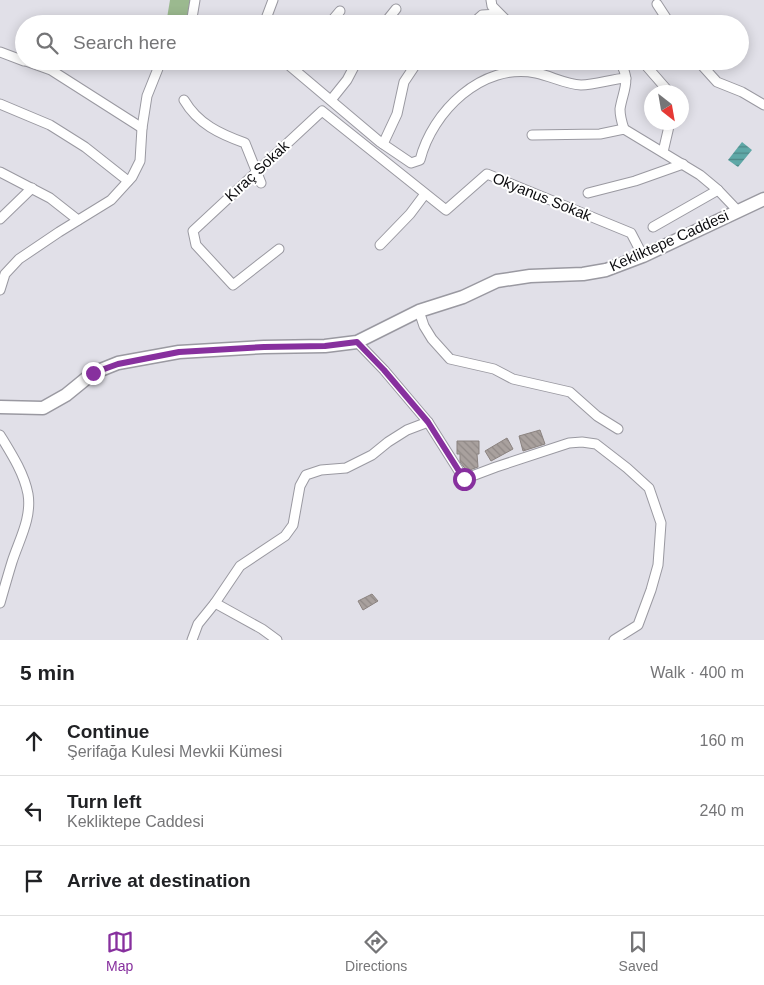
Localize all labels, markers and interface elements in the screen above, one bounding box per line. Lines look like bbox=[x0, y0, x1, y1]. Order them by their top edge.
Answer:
search box bbox=[15, 15, 749, 70]
icon: search bbox=[33, 29, 61, 57]
text: Search here bbox=[73, 32, 177, 53]
north arrow bbox=[644, 85, 689, 130]
street label: Kıraç Sokak bbox=[221, 137, 292, 204]
street label: Okyanus Sokak bbox=[490, 169, 595, 224]
street label: Kekliktepe Caddesi bbox=[607, 207, 731, 274]
route end bbox=[82, 362, 105, 385]
route start bbox=[453, 468, 476, 491]
text: 5 min bbox=[20, 661, 75, 684]
text: Walk · 400 m bbox=[650, 664, 744, 681]
text: Continue bbox=[67, 721, 149, 742]
icon: ahead bbox=[20, 727, 48, 755]
text: 160 m bbox=[700, 732, 744, 749]
text: Şerifağa Kulesi Mevkii Kümesi bbox=[67, 743, 282, 760]
text: Turn left bbox=[67, 791, 142, 812]
icon: left bbox=[20, 797, 48, 825]
text: 240 m bbox=[700, 802, 744, 819]
text: Kekliktepe Caddesi bbox=[67, 813, 204, 830]
icon: arrive bbox=[20, 867, 48, 895]
text: Arrive at destination bbox=[67, 870, 251, 891]
tab: Map bbox=[106, 928, 134, 974]
tab: Directions bbox=[345, 928, 407, 974]
tab: Saved bbox=[619, 928, 658, 974]

